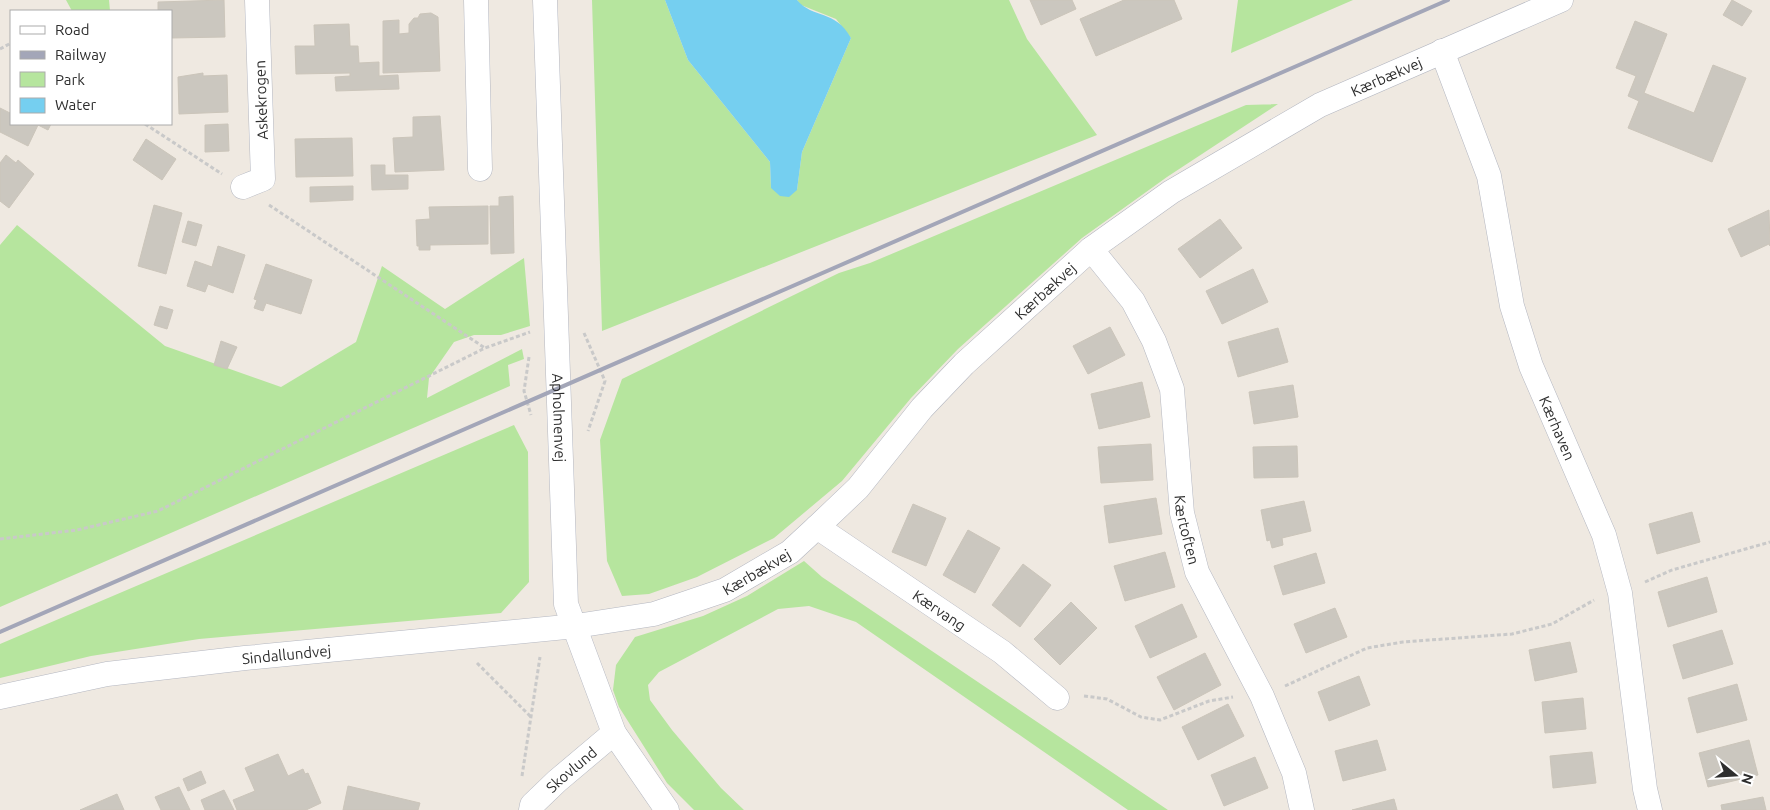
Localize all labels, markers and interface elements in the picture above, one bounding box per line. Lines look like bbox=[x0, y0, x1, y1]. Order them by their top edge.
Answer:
legend bbox=[10, 10, 172, 125]
text: Road bbox=[55, 21, 90, 38]
text: Railway bbox=[55, 46, 106, 63]
street label: Kærbækvej bbox=[1348, 53, 1424, 99]
street label: Askekrogen bbox=[251, 60, 271, 140]
text: Park bbox=[55, 71, 85, 88]
text: Water bbox=[55, 96, 96, 113]
street label: Kærbækvej bbox=[1011, 259, 1079, 323]
street label: Apholmenvej bbox=[549, 373, 570, 462]
street label: Kærhaven bbox=[1536, 393, 1579, 463]
street label: Kærtoften bbox=[1172, 494, 1203, 566]
street label: Kærbækvej bbox=[719, 545, 793, 598]
street label: Kærvang bbox=[910, 586, 969, 634]
street label: Sindallundvej bbox=[241, 641, 332, 667]
street label: Skovlund bbox=[542, 743, 600, 796]
north arrow bbox=[1710, 750, 1760, 800]
text: N bbox=[1738, 772, 1757, 786]

